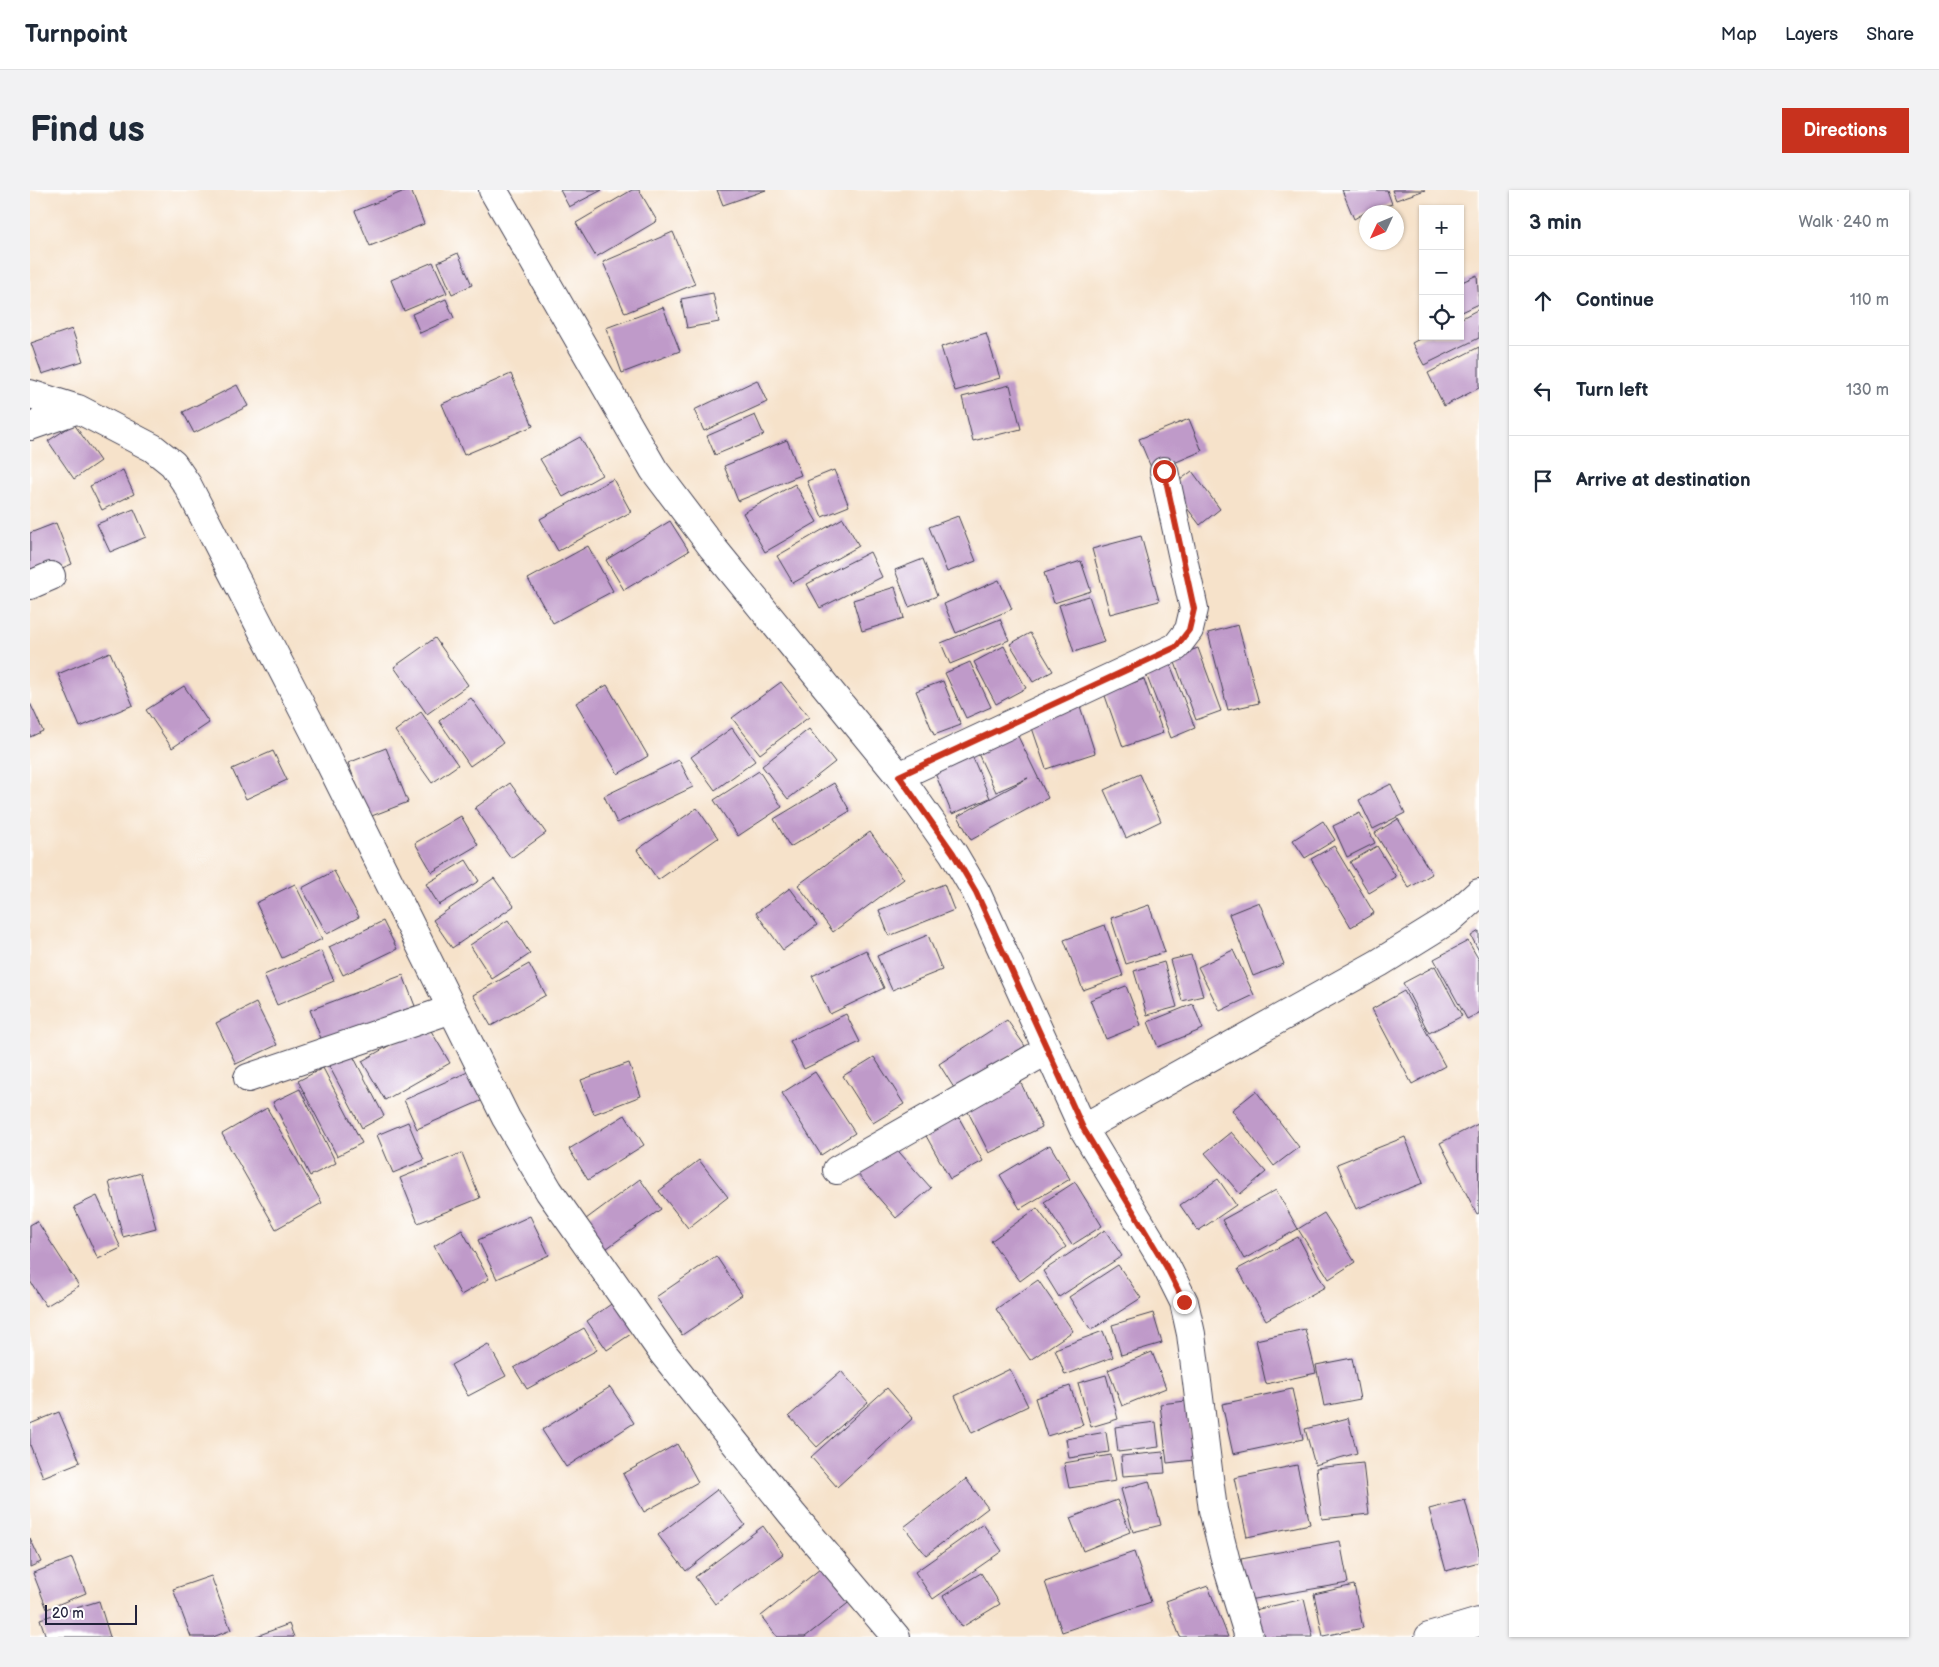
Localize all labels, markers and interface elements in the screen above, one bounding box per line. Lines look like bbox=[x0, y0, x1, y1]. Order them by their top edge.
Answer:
text: Turnpoint bbox=[25, 20, 128, 49]
text: Map bbox=[1721, 24, 1757, 45]
text: Layers bbox=[1785, 24, 1838, 45]
text: Share bbox=[1866, 24, 1914, 45]
button: Directions bbox=[1782, 108, 1909, 153]
text: Find us bbox=[30, 109, 145, 152]
north arrow bbox=[1359, 205, 1404, 250]
map controls bbox=[1419, 205, 1464, 340]
button: + bbox=[1419, 205, 1464, 250]
text: 3 min bbox=[1529, 210, 1582, 235]
text: Walk · 240 m bbox=[1799, 213, 1889, 232]
button: − bbox=[1419, 250, 1464, 295]
icon: ahead bbox=[1529, 287, 1557, 315]
text: Continue bbox=[1576, 289, 1654, 312]
text: 110 m bbox=[1850, 291, 1889, 310]
button: locate bbox=[1419, 295, 1464, 340]
icon: left bbox=[1529, 377, 1557, 405]
text: Turn left bbox=[1576, 379, 1648, 402]
text: 130 m bbox=[1846, 381, 1889, 400]
route start bbox=[1153, 460, 1176, 483]
icon: arrive bbox=[1529, 467, 1557, 495]
text: Arrive at destination bbox=[1576, 469, 1751, 492]
route end bbox=[1173, 1291, 1196, 1314]
scale bar bbox=[45, 1602, 138, 1625]
text: 20 m bbox=[52, 1605, 84, 1622]

